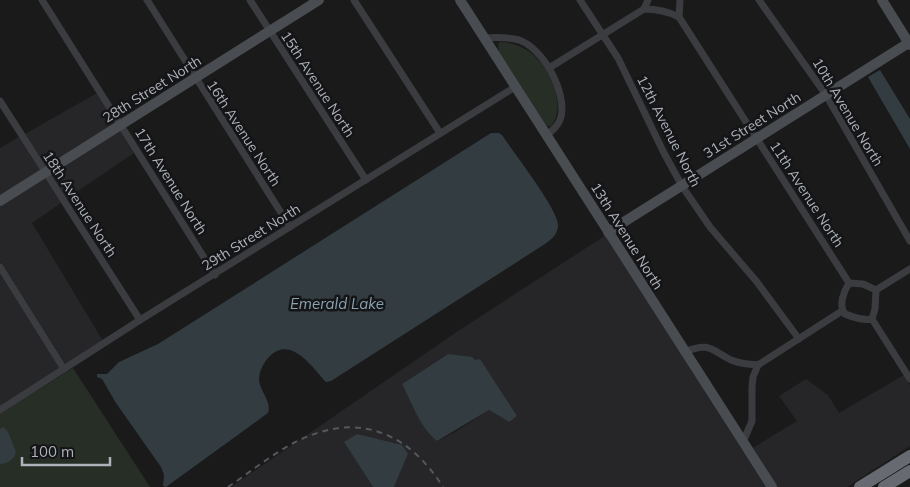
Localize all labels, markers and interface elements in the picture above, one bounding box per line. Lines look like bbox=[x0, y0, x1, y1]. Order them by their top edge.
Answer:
street label: 15th Avenue North bbox=[277, 28, 359, 140]
street label: 28th Street North bbox=[99, 51, 205, 127]
street label: 10th Avenue North bbox=[809, 55, 887, 169]
street label: 12th Avenue North bbox=[633, 72, 705, 190]
street label: 16th Avenue North bbox=[203, 77, 285, 189]
street label: 31st Street North bbox=[700, 88, 804, 162]
street label: 17th Avenue North bbox=[131, 124, 211, 238]
street label: 11th Avenue North bbox=[766, 138, 848, 250]
street label: 18th Avenue North bbox=[39, 148, 121, 260]
street label: 13th Avenue North bbox=[587, 179, 667, 293]
street label: 29th Street North bbox=[198, 199, 304, 275]
water label: Emerald Lake bbox=[290, 294, 384, 313]
scale bar bbox=[22, 434, 110, 466]
text: 100 m bbox=[30, 442, 74, 461]

